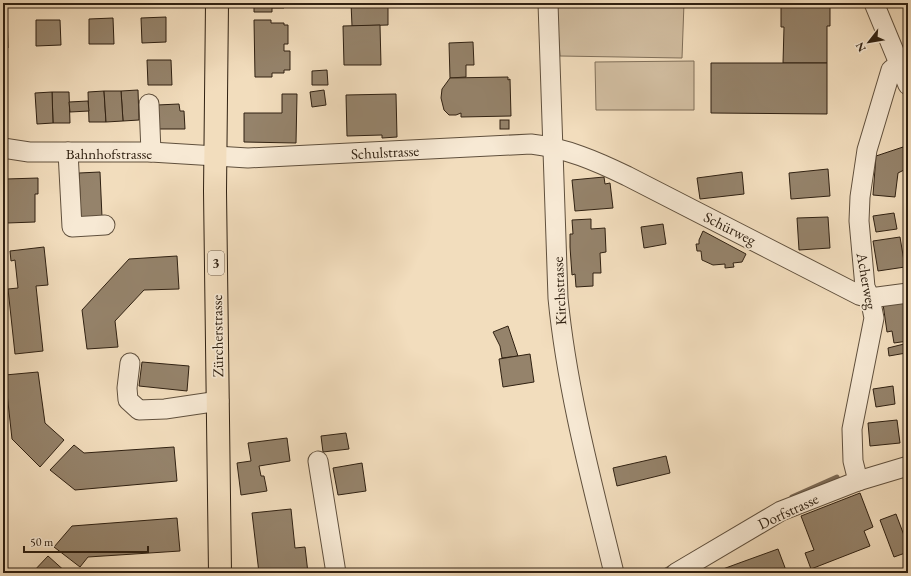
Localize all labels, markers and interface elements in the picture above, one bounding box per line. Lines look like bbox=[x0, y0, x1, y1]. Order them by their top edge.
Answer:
north arrow bbox=[849, 22, 889, 62]
text: N bbox=[852, 40, 869, 55]
street label: Schulstrasse bbox=[350, 141, 420, 163]
street label: Bahnhofstrasse bbox=[66, 144, 152, 163]
street label: Schürweg bbox=[701, 207, 760, 249]
street label: Acherweg bbox=[852, 250, 881, 311]
road number: 3 bbox=[208, 251, 224, 275]
street label: Kirchstrasse bbox=[548, 256, 570, 326]
street label: Zürcherstrasse bbox=[207, 294, 227, 378]
street label: Dorfstrasse bbox=[755, 489, 821, 533]
scale bar bbox=[24, 528, 148, 554]
text: 50 m bbox=[30, 534, 54, 550]

